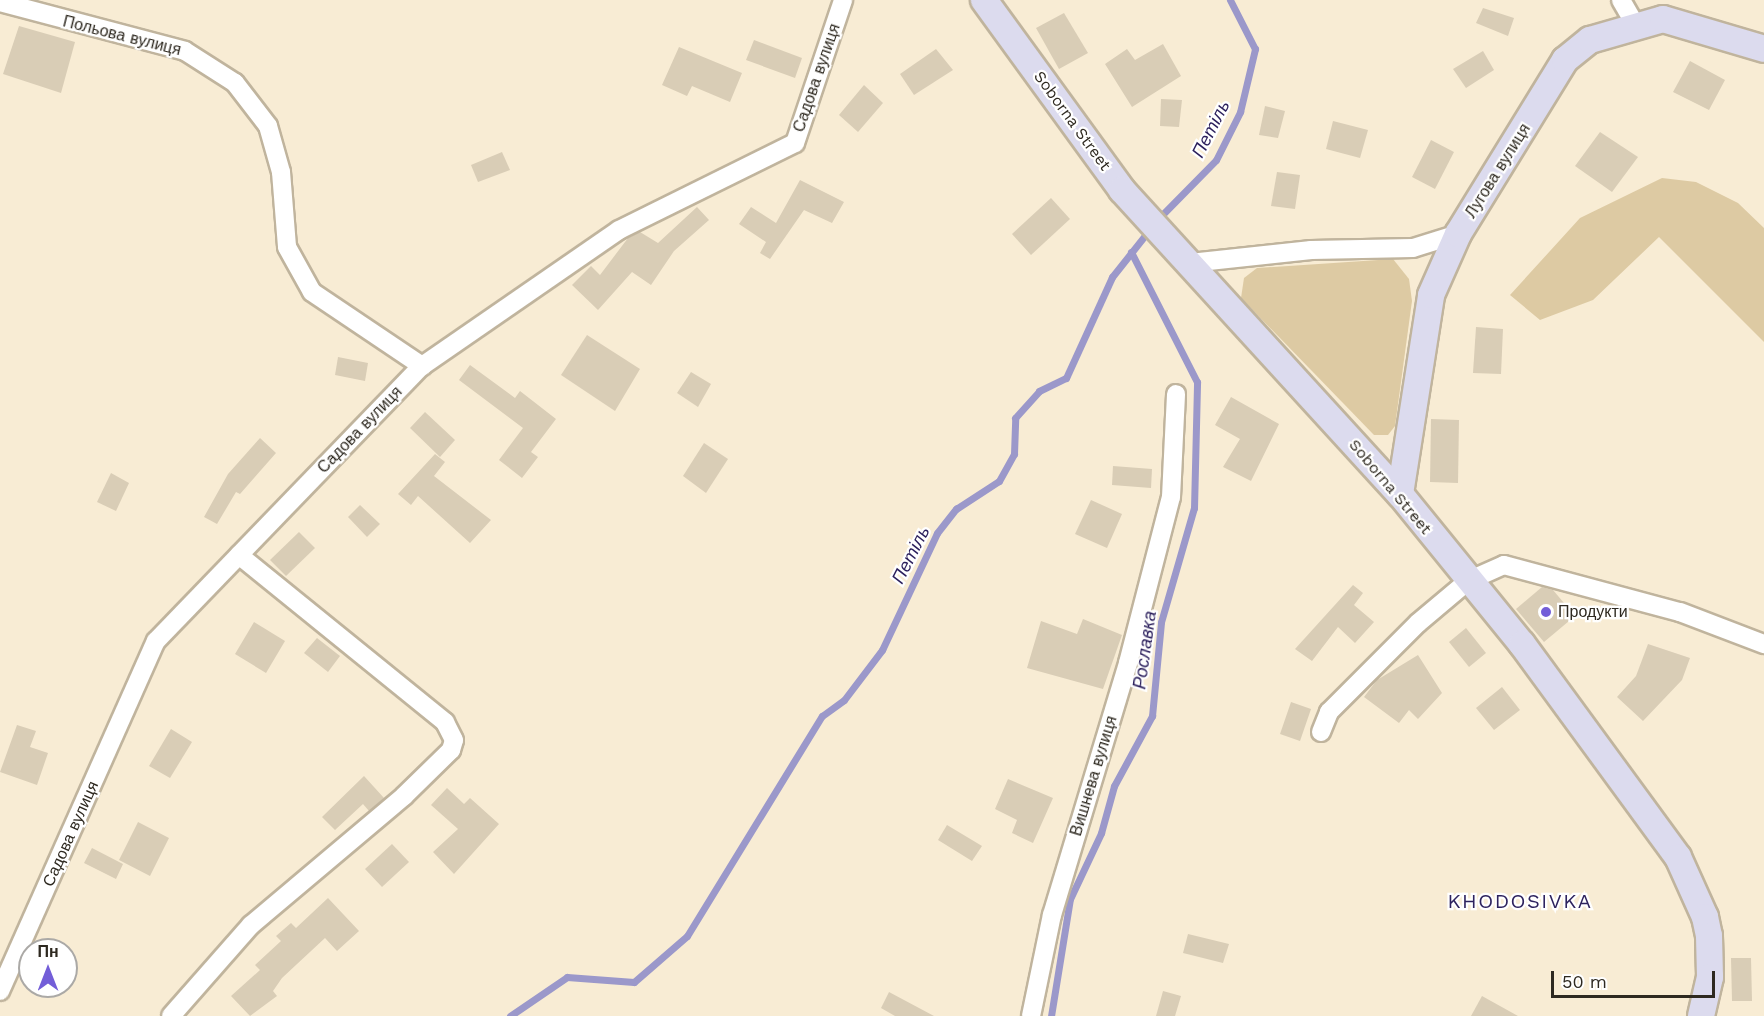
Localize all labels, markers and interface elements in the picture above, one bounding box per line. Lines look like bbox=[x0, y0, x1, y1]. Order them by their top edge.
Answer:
street label: Польова вулиця bbox=[61, 12, 183, 60]
street label: Садова вулиця bbox=[789, 21, 845, 135]
street label: Soborna Street bbox=[1029, 67, 1115, 175]
water label: Петіль bbox=[1187, 97, 1235, 161]
street label: Лугова вулиця bbox=[1461, 120, 1535, 222]
street label: Садова вулиця bbox=[314, 383, 406, 477]
street label: Soborna Street bbox=[1345, 435, 1435, 539]
water label: Петіль bbox=[887, 523, 935, 587]
place label: Продукти bbox=[1558, 602, 1628, 622]
marker: Продукти bbox=[1539, 605, 1553, 619]
water label: Рославка bbox=[1129, 609, 1161, 691]
street label: Вишнева вулиця bbox=[1067, 714, 1121, 838]
street label: Садова вулиця bbox=[39, 778, 103, 890]
district label: KHODOSIVKA bbox=[1447, 889, 1593, 913]
north arrow bbox=[18, 938, 78, 998]
text: Пн bbox=[37, 942, 59, 961]
scale bar bbox=[1554, 959, 1718, 997]
text: 50 m bbox=[1562, 971, 1607, 992]

